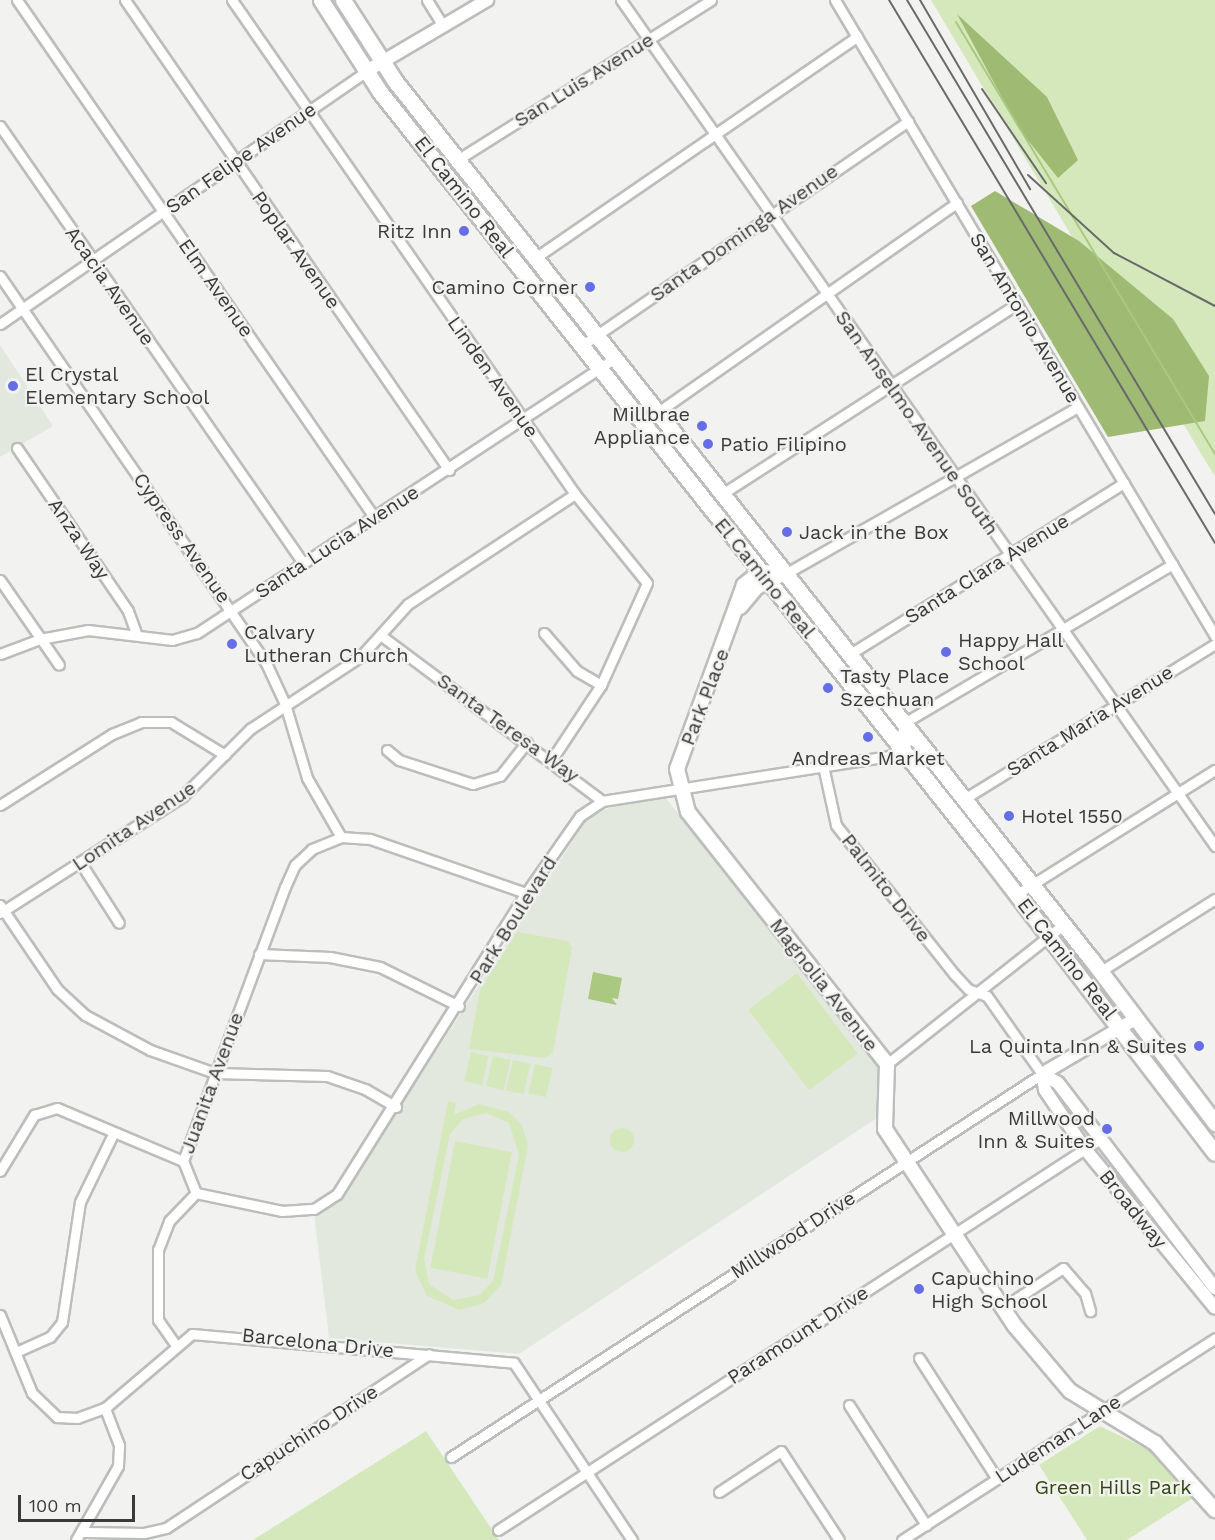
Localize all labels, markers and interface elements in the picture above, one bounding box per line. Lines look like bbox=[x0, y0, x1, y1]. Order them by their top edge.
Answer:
street label: San Luis Avenue bbox=[510, 27, 658, 133]
street label: San Felipe Avenue bbox=[161, 97, 321, 219]
street label: El Camino Real bbox=[409, 131, 519, 263]
street label: Santa Dominga Avenue bbox=[645, 159, 843, 307]
street label: Poplar Avenue bbox=[246, 186, 346, 314]
place label: Ritz Inn bbox=[377, 219, 452, 243]
street label: Acacia Avenue bbox=[60, 221, 160, 351]
marker: Ritz Inn bbox=[457, 224, 471, 238]
street label: San Antonio Avenue bbox=[964, 228, 1086, 408]
street label: Elm Avenue bbox=[173, 234, 259, 342]
place label: Camino Corner bbox=[431, 275, 578, 299]
marker: Camino Corner bbox=[583, 280, 597, 294]
street label: San Anselmo Avenue South bbox=[830, 305, 1004, 541]
street label: Linden Avenue bbox=[442, 311, 544, 443]
place label: El Crystal Elementary School bbox=[25, 362, 210, 409]
marker: El Crystal Elementary School bbox=[6, 379, 20, 393]
place label: Millbrae Appliance bbox=[594, 402, 690, 449]
marker: Millbrae Appliance bbox=[695, 419, 709, 433]
place label: Patio Filipino bbox=[720, 432, 847, 456]
marker: Patio Filipino bbox=[701, 437, 715, 451]
street label: Cypress Avenue bbox=[128, 468, 236, 608]
street label: Santa Lucia Avenue bbox=[250, 480, 424, 604]
street label: Anza Way bbox=[43, 493, 115, 585]
street label: Santa Clara Avenue bbox=[900, 508, 1074, 630]
street label: El Camino Real bbox=[709, 513, 821, 643]
place label: Jack in the Box bbox=[799, 520, 950, 544]
marker: Jack in the Box bbox=[780, 525, 794, 539]
place label: Calvary Lutheran Church bbox=[244, 620, 409, 667]
place label: Happy Hall School bbox=[958, 628, 1064, 675]
marker: Calvary Lutheran Church bbox=[225, 637, 239, 651]
street label: Park Place bbox=[675, 645, 735, 749]
marker: Happy Hall School bbox=[939, 645, 953, 659]
street label: Santa Maria Avenue bbox=[1002, 660, 1178, 782]
place label: Tasty Place Szechuan bbox=[840, 664, 950, 711]
street label: Santa Teresa Way bbox=[432, 668, 584, 788]
marker: Tasty Place Szechuan bbox=[821, 681, 835, 695]
marker: Andreas Market bbox=[861, 730, 875, 744]
place label: Andreas Market bbox=[791, 746, 945, 770]
street label: Lomita Avenue bbox=[67, 775, 201, 877]
place label: Hotel 1550 bbox=[1021, 804, 1124, 828]
marker: Hotel 1550 bbox=[1002, 809, 1016, 823]
street label: Palmito Drive bbox=[836, 829, 936, 947]
street label: Park Boulevard bbox=[464, 852, 562, 988]
street label: El Camino Real bbox=[1012, 893, 1122, 1025]
street label: Magnolia Avenue bbox=[764, 913, 884, 1057]
street label: Juanita Avenue bbox=[175, 1009, 249, 1157]
place label: La Quinta Inn & Suites bbox=[968, 1034, 1187, 1058]
marker: La Quinta Inn & Suites bbox=[1192, 1039, 1206, 1053]
place label: Millwood Inn & Suites bbox=[977, 1106, 1095, 1153]
marker: Millwood Inn & Suites bbox=[1100, 1122, 1114, 1136]
street label: Broadway bbox=[1094, 1165, 1172, 1253]
street label: Millwood Drive bbox=[726, 1186, 860, 1284]
place label: Capuchino High School bbox=[931, 1266, 1047, 1313]
street label: Paramount Drive bbox=[723, 1280, 873, 1390]
marker: Capuchino High School bbox=[912, 1282, 926, 1296]
street label: Barcelona Drive bbox=[240, 1323, 396, 1363]
street label: Capuchino Drive bbox=[235, 1379, 383, 1487]
street label: Ludeman Lane bbox=[991, 1389, 1125, 1489]
park label: Green Hills Park bbox=[1034, 1475, 1192, 1499]
scale bar bbox=[21, 1483, 138, 1521]
text: 100 m bbox=[29, 1495, 82, 1516]

